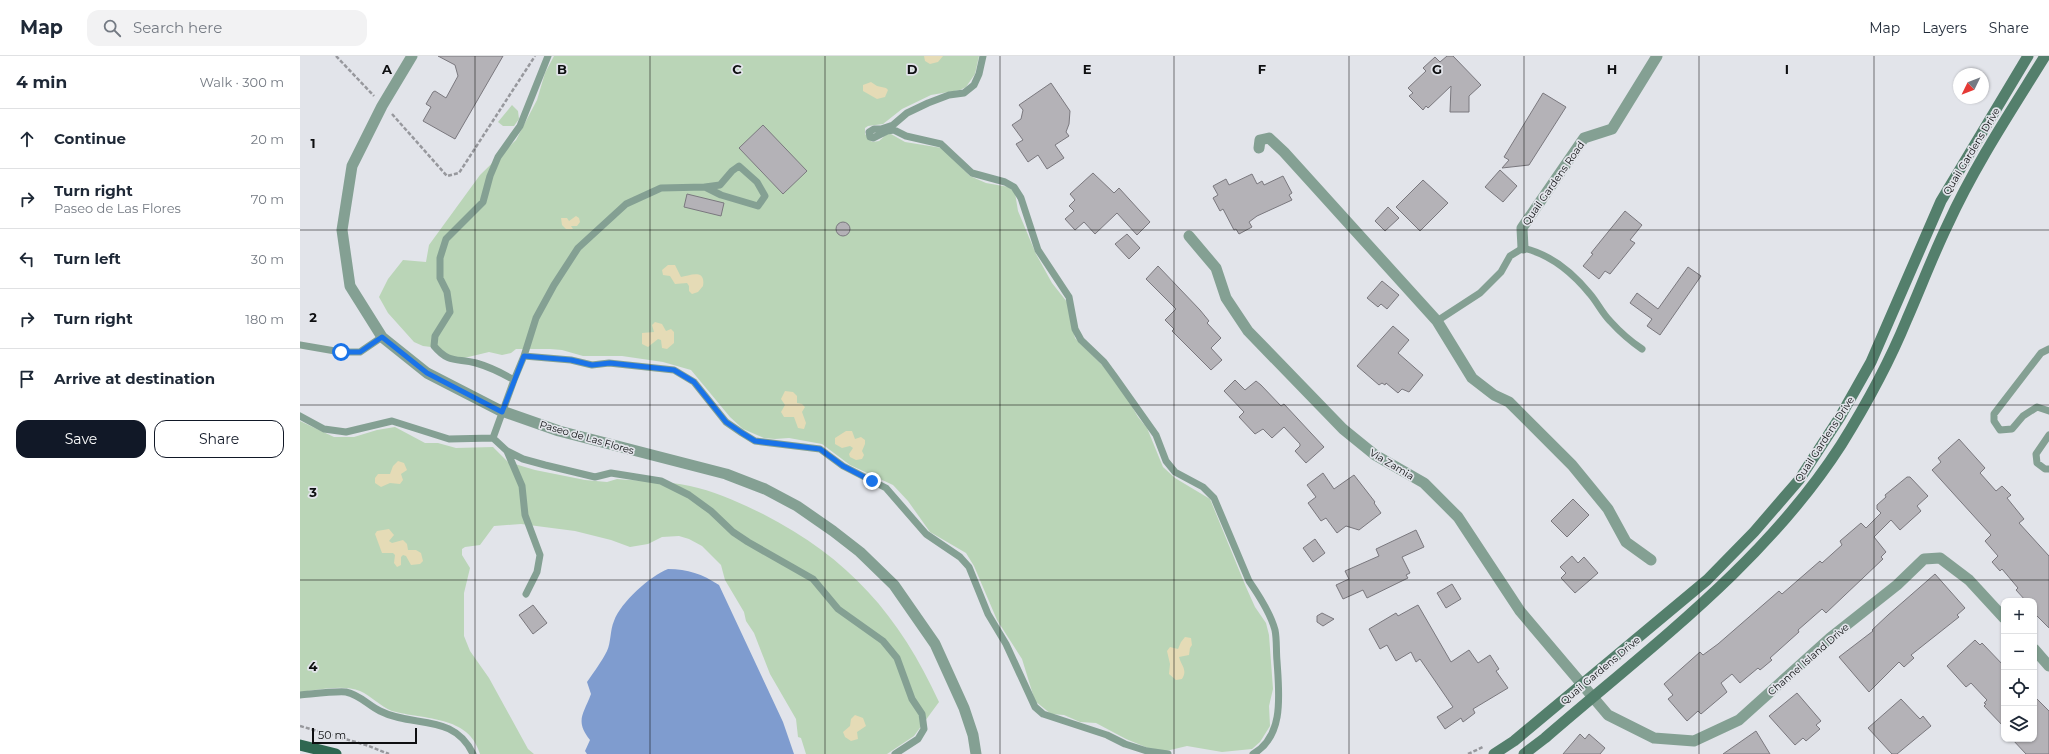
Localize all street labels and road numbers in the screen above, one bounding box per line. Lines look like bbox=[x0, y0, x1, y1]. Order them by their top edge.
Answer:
street label: Quail Gardens Drive bbox=[1940, 105, 2003, 197]
street label: Quail Gardens Road bbox=[1519, 139, 1587, 228]
street label: Quail Gardens Drive bbox=[1792, 394, 1857, 485]
street label: Paseo de Las Flores bbox=[538, 418, 636, 457]
street label: Via Zamia bbox=[1367, 446, 1416, 483]
street label: Channel Island Drive bbox=[1765, 621, 1852, 698]
street label: Quail Gardens Drive bbox=[1558, 633, 1643, 707]

